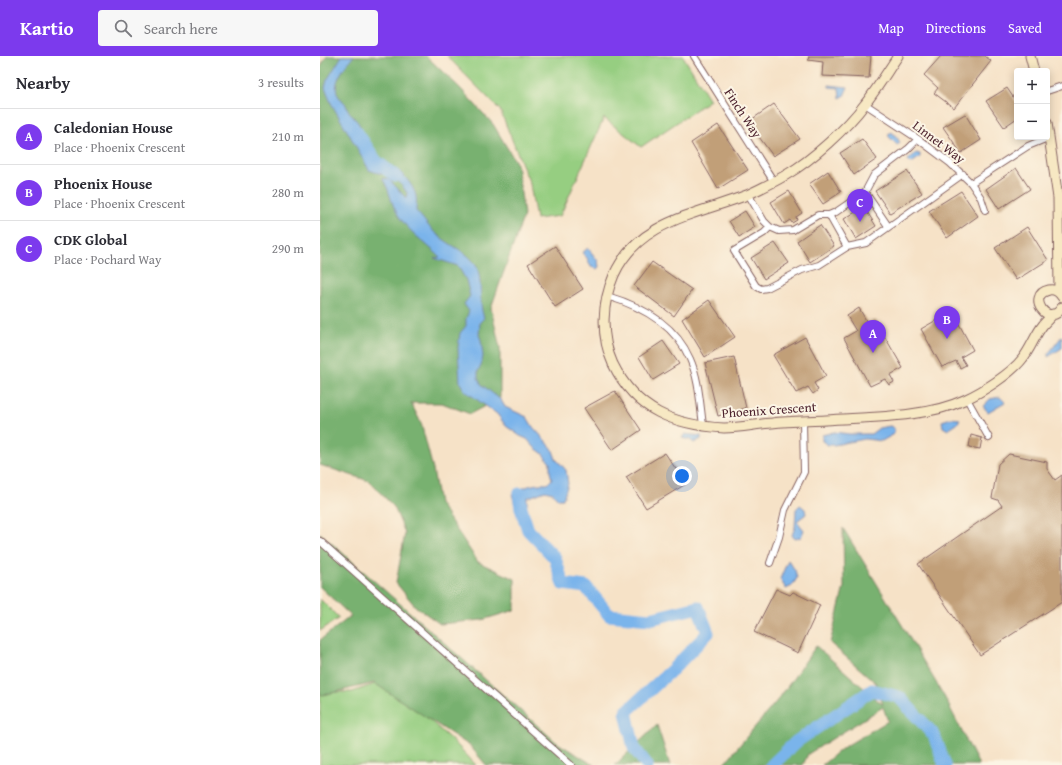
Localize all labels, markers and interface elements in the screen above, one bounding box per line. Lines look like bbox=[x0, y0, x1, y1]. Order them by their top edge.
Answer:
search box bbox=[98, 10, 378, 46]
text: Kartio bbox=[20, 14, 74, 42]
icon: search bbox=[112, 17, 134, 39]
text: Search here bbox=[144, 18, 218, 39]
text: Map bbox=[878, 18, 904, 38]
text: Directions bbox=[926, 18, 986, 38]
text: Saved bbox=[1008, 18, 1042, 38]
map controls bbox=[1014, 68, 1050, 140]
button: + bbox=[1014, 68, 1050, 104]
text: Nearby bbox=[16, 70, 70, 95]
text: 3 results bbox=[258, 73, 304, 92]
street label: Finch Way bbox=[720, 84, 767, 142]
button: − bbox=[1014, 104, 1050, 140]
street label: Linnet Way bbox=[909, 116, 970, 168]
text: Caledonian House bbox=[54, 117, 173, 138]
text: A bbox=[25, 127, 33, 146]
text: 210 m bbox=[272, 127, 304, 146]
text: Place · Phoenix Crescent bbox=[54, 138, 185, 157]
text: Phoenix House bbox=[54, 173, 152, 194]
text: B bbox=[25, 183, 33, 202]
text: 280 m bbox=[272, 183, 304, 202]
pin: C bbox=[847, 189, 873, 222]
text: Place · Phoenix Crescent bbox=[54, 194, 185, 213]
text: CDK Global bbox=[54, 229, 127, 250]
text: C bbox=[25, 239, 33, 258]
text: 290 m bbox=[272, 239, 304, 258]
text: Place · Pochard Way bbox=[54, 250, 161, 269]
pin: B bbox=[934, 306, 960, 339]
pin: A bbox=[860, 320, 886, 353]
street label: Phoenix Crescent bbox=[721, 397, 817, 423]
your location bbox=[672, 466, 692, 486]

